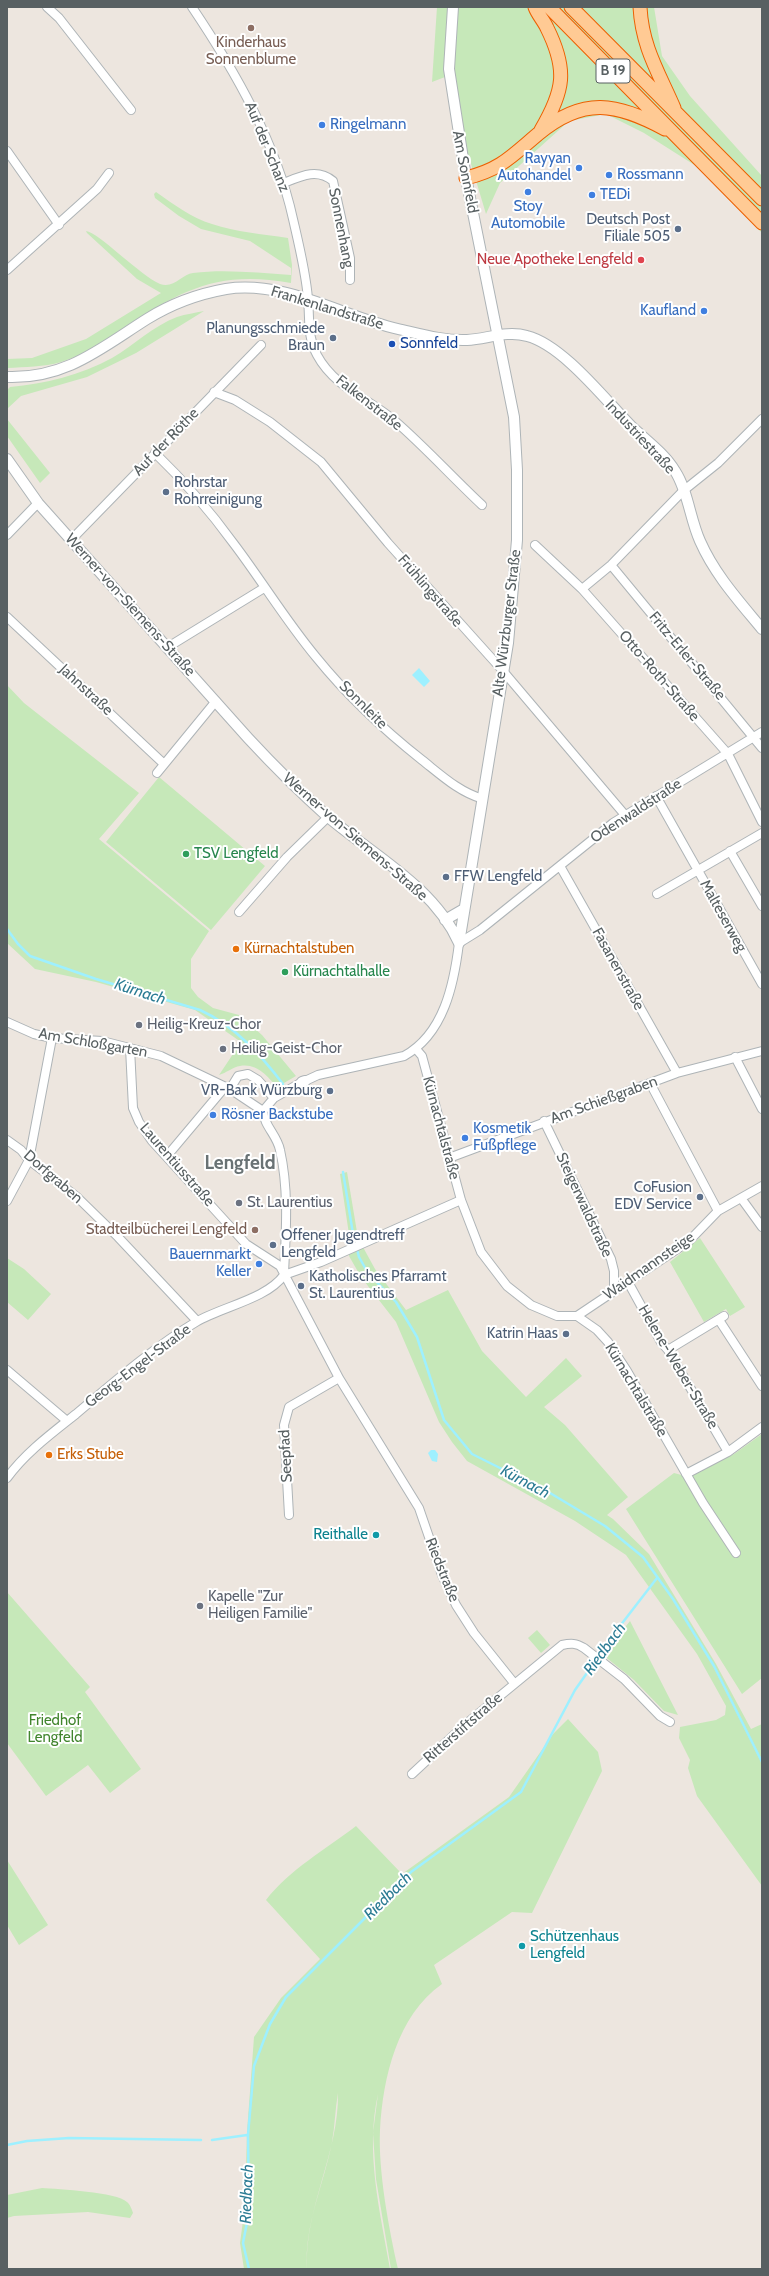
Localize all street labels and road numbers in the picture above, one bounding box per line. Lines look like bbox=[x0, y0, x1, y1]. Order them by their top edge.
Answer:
road number: B 19 bbox=[596, 59, 630, 83]
street label: Auf der Schanz bbox=[241, 99, 293, 195]
street label: Am Sonnfeld bbox=[448, 129, 482, 215]
street label: Sonnenhang bbox=[324, 187, 358, 269]
street label: Frankenlandstraße bbox=[269, 282, 385, 334]
street label: Falkenstraße bbox=[332, 371, 406, 435]
street label: Industriestraße bbox=[601, 396, 679, 478]
street label: Auf der Röthe bbox=[129, 404, 203, 480]
street label: Werner-von-Siemens-Straße bbox=[61, 530, 199, 680]
street label: Alte Würzburger Straße bbox=[489, 549, 525, 697]
street label: Frühlingstraße bbox=[394, 551, 466, 631]
street label: Fritz-Erler-Straße bbox=[645, 608, 729, 704]
street label: Otto-Roth-Straße bbox=[615, 627, 703, 725]
street label: Jahnstraße bbox=[55, 661, 117, 719]
street label: Sonnleite bbox=[335, 677, 391, 733]
street label: Werner-von-Siemens-Straße bbox=[279, 769, 431, 905]
street label: Odenwaldstraße bbox=[587, 775, 685, 847]
street label: Malteserweg bbox=[696, 877, 750, 955]
street label: Fasanenstraße bbox=[588, 925, 648, 1013]
street label: Am Schloßgarten bbox=[37, 1025, 149, 1061]
street label: Am Schießgraben bbox=[548, 1072, 660, 1128]
street label: Kürnachtalstraße bbox=[419, 1074, 463, 1182]
street label: Laurentiusstraße bbox=[136, 1120, 218, 1210]
street label: Dorfgraben bbox=[20, 1146, 86, 1208]
street label: Steigerwaldstraße bbox=[552, 1150, 616, 1260]
street label: Waidmannsteige bbox=[600, 1228, 698, 1304]
street label: Helene-Weber-Straße bbox=[634, 1302, 722, 1432]
street label: Georg-Engel-Straße bbox=[82, 1320, 194, 1412]
street label: Kürnachtalstraße bbox=[601, 1340, 671, 1440]
street label: Seepfad bbox=[276, 1429, 296, 1483]
street label: Riedstraße bbox=[421, 1535, 463, 1605]
street label: Ritterstiftstraße bbox=[420, 1689, 506, 1767]

